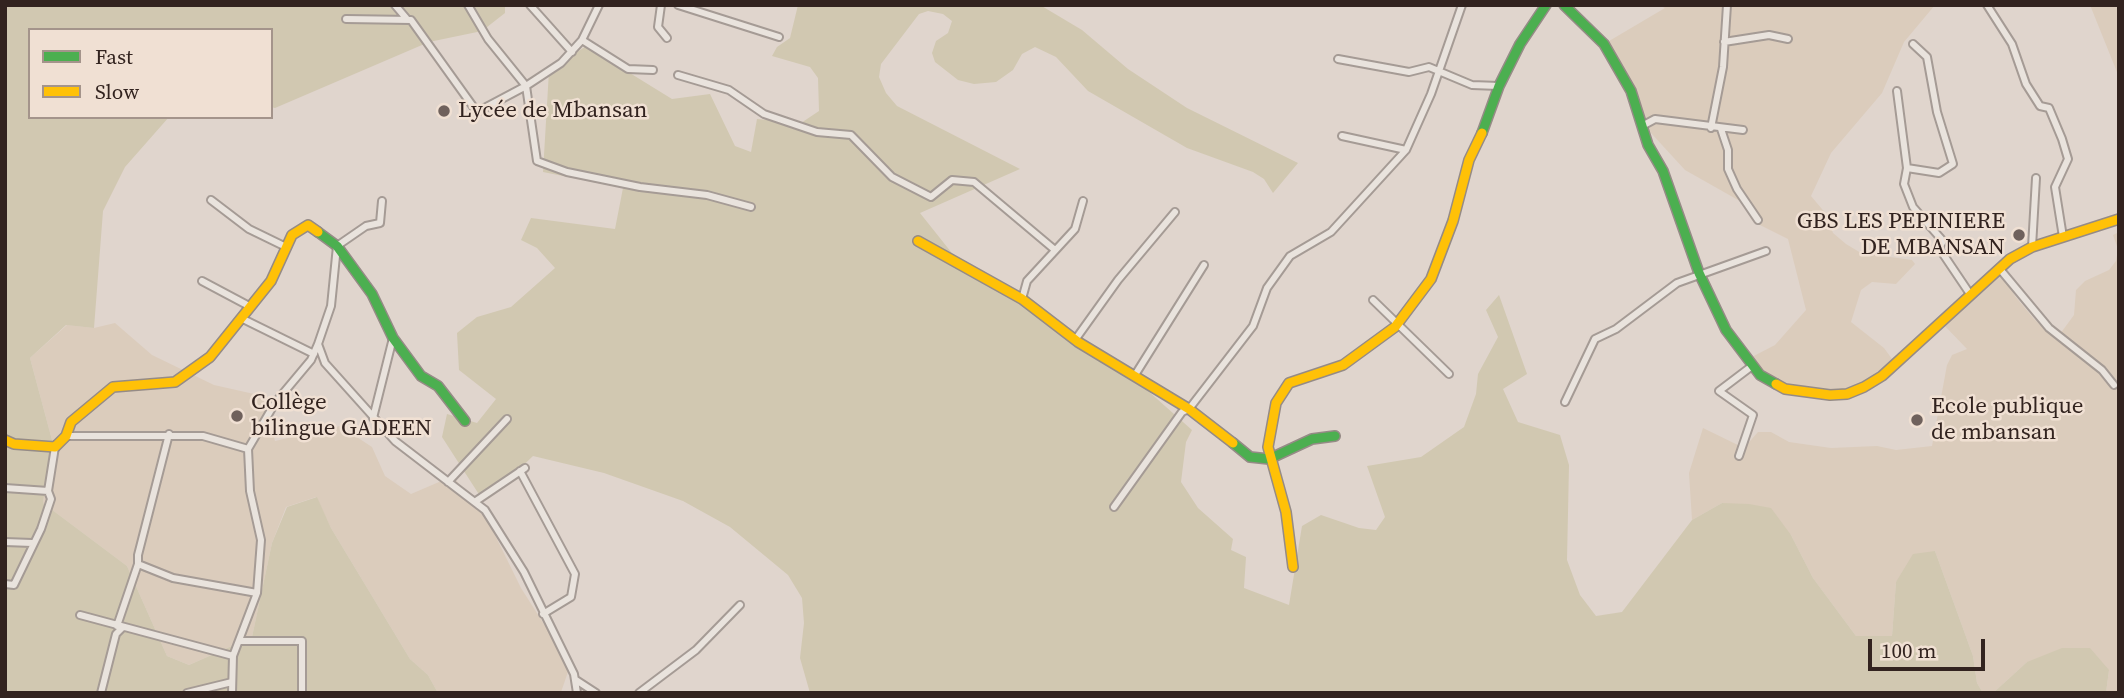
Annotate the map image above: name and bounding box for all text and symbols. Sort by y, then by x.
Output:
legend [28,28,273,119]
text: Fast [95,42,133,71]
text: Slow [95,77,139,106]
place label: Lycée de Mbansan [458,97,648,125]
marker: Lycée de Mbansan [436,103,452,119]
place label: GBS LES PEPINIERE DE MBANSAN [1797,208,2005,262]
marker: GBS LES PEPINIERE DE MBANSAN [2011,227,2027,243]
place label: Collège bilingue GADEEN [251,389,432,443]
place label: Ecole publique de mbansan [1931,393,2083,447]
marker: Collège bilingue GADEEN [229,408,245,424]
marker: Ecole publique de mbansan [1909,412,1925,428]
scale bar [1872,624,1989,668]
text: 100 m [1881,636,1936,665]

